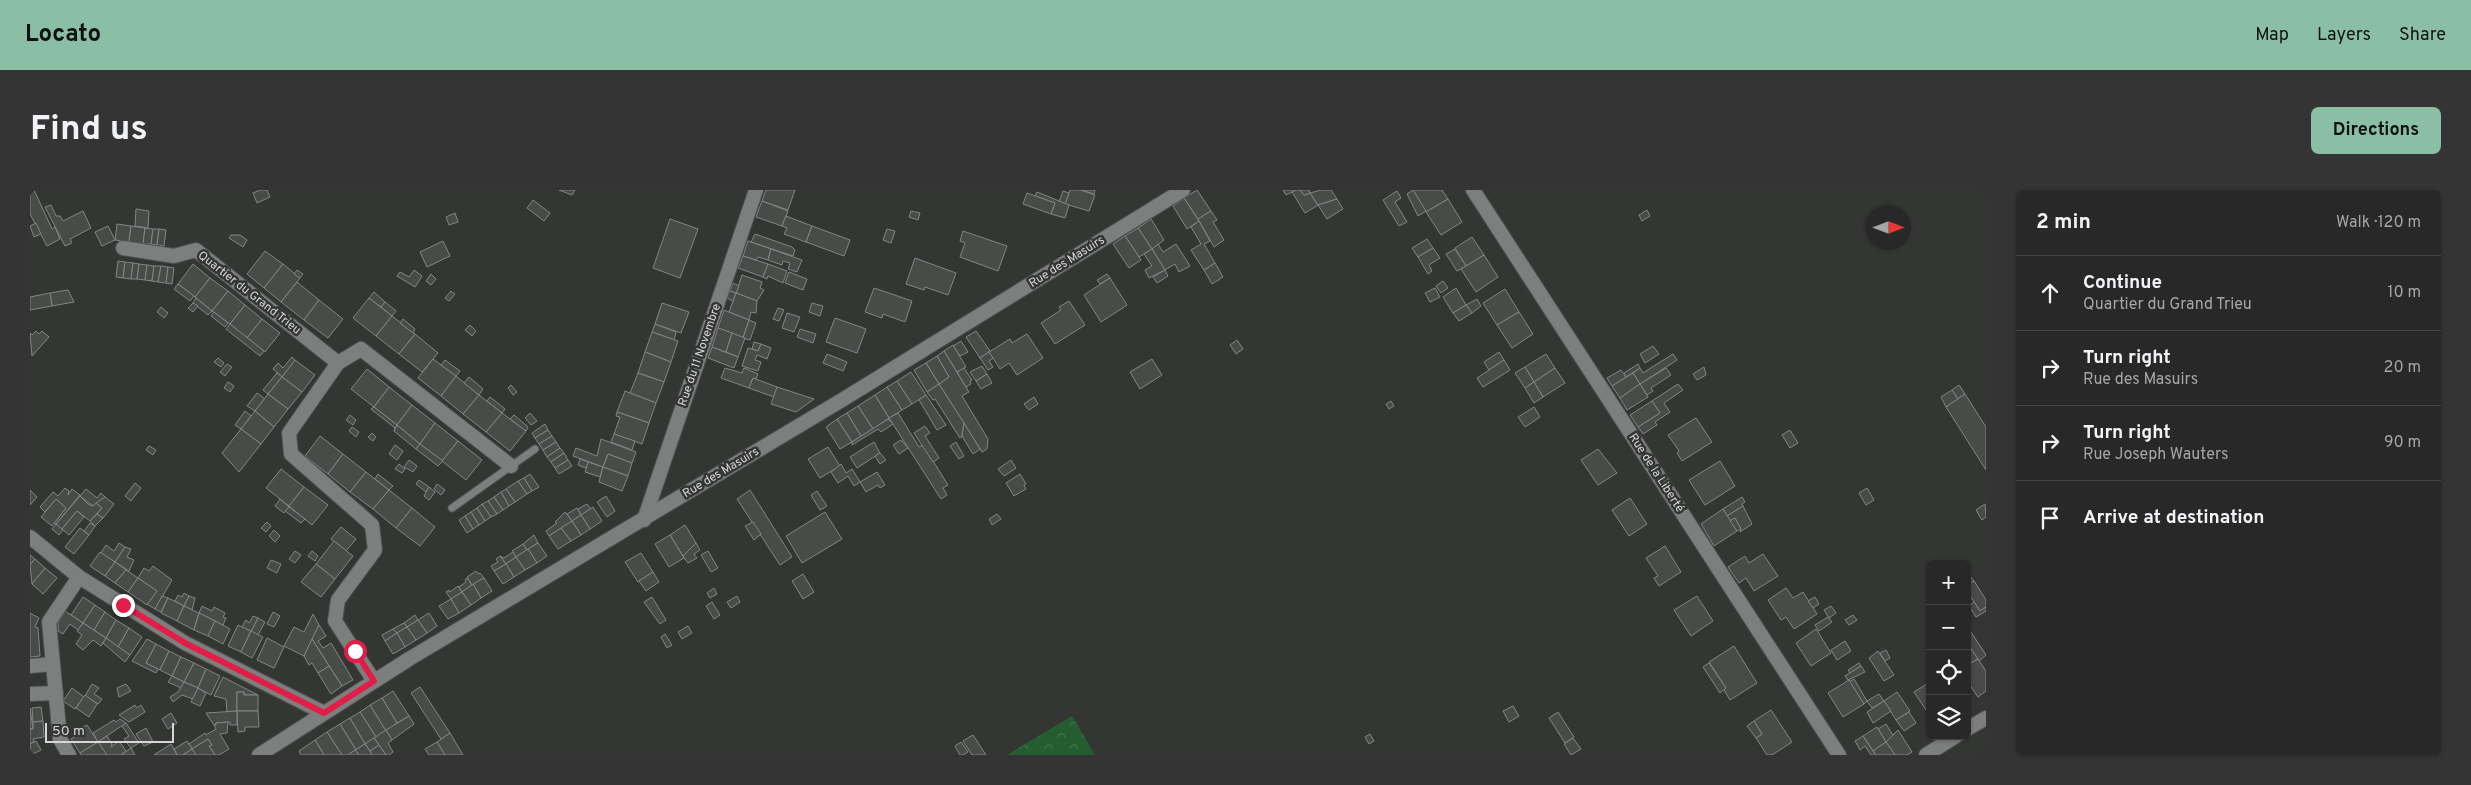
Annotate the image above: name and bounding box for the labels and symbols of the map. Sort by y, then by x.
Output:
north arrow [1866,205,1911,250]
street label: Rue des Masuirs [1026,232,1108,292]
street label: Quartier du Grand Trieu [194,248,304,338]
street label: Rue du 11 Novembre [675,302,725,408]
street label: Rue de la Liberté [1624,430,1688,516]
street label: Rue des Masuirs [680,444,762,502]
route end [112,594,135,617]
route start [344,640,367,663]
scale bar [45,720,174,743]

